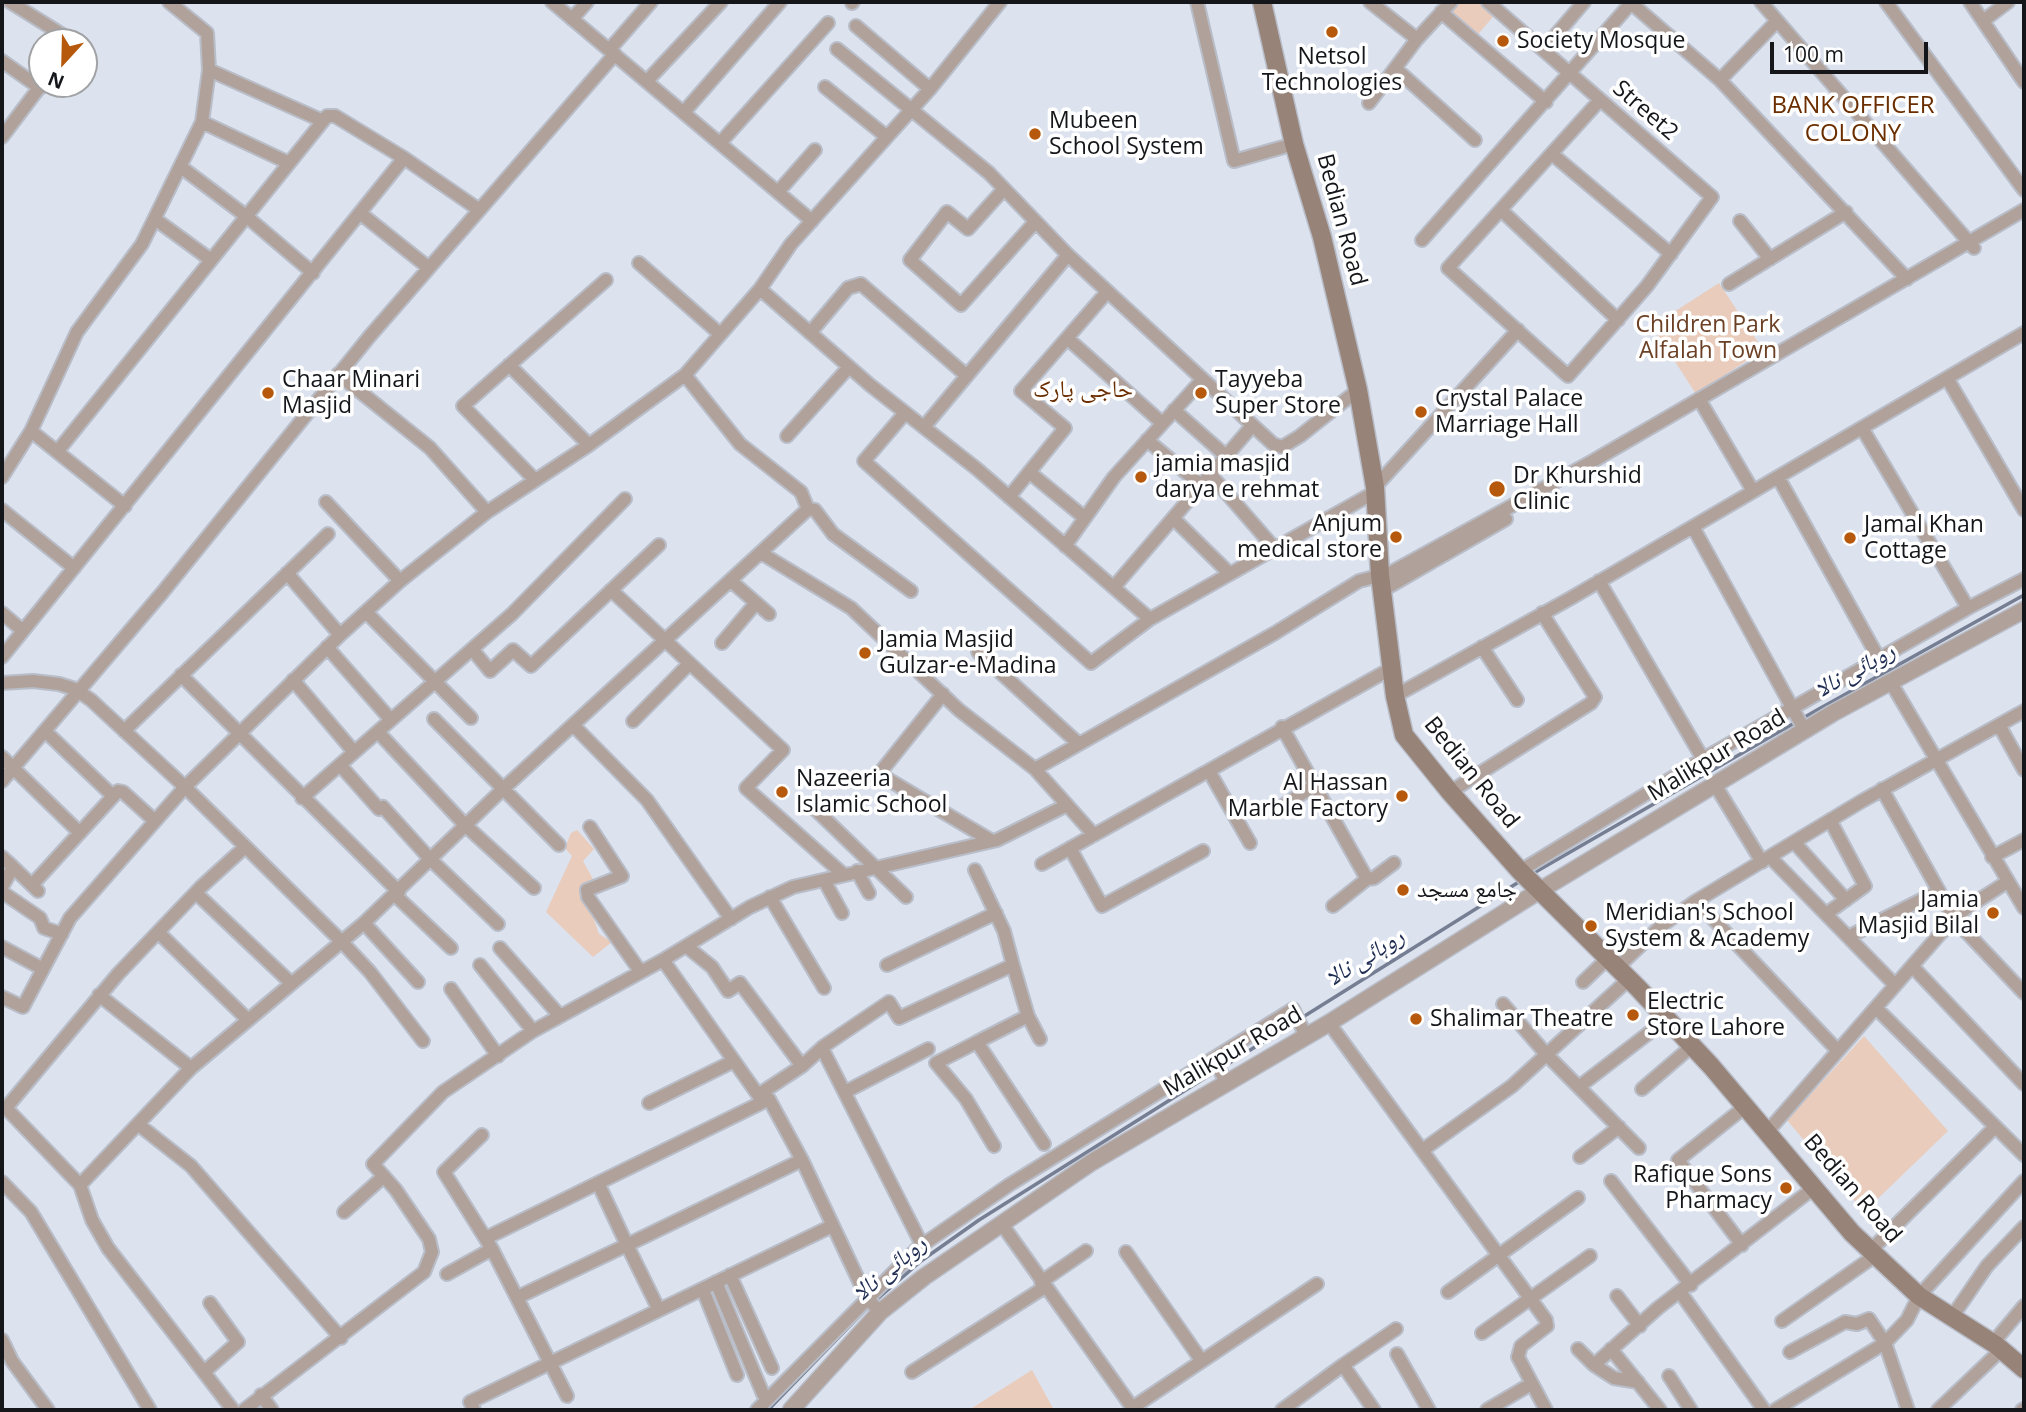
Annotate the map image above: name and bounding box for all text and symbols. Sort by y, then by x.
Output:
marker: Netsol Technologies [1324,24,1340,40]
place label: Society Mosque [1517,27,1685,55]
north arrow [28,28,98,98]
scale bar [1774,28,1932,72]
marker: Society Mosque [1495,33,1511,49]
text: 100 m [1783,40,1844,68]
place label: Netsol Technologies [1262,43,1402,97]
text: N [44,66,68,96]
street label: Street2 [1607,75,1683,147]
district label: BANK OFFICER COLONY [1761,92,1945,148]
place label: Mubeen School System [1049,107,1204,161]
marker: Mubeen School System [1027,126,1043,142]
street label: Bedian Road [1310,151,1372,289]
park label: Children Park Alfalah Town [1636,311,1780,365]
place label: Chaar Minari Masjid [282,366,420,420]
place label: Tayyeba Super Store [1215,366,1341,420]
district label: حاجی پارک [1033,376,1133,404]
marker: Chaar Minari Masjid [260,385,276,401]
marker: Tayyeba Super Store [1193,385,1209,401]
place label: Crystal Palace Marriage Hall [1435,385,1583,439]
marker: Crystal Palace Marriage Hall [1413,404,1429,420]
place label: jamia masjid darya e rehmat [1155,450,1319,504]
place label: Dr Khurshid Clinic [1513,462,1642,516]
marker: jamia masjid darya e rehmat [1133,469,1149,485]
marker: Dr Khurshid Clinic [1487,479,1507,499]
place label: Anjum medical store [1237,510,1382,564]
place label: Jamal Khan Cottage [1864,511,1984,565]
marker: Anjum medical store [1388,529,1404,545]
marker: Jamal Khan Cottage [1842,530,1858,546]
place label: Jamia Masjid Gulzar-e-Madina [879,626,1057,680]
water label: روہائی نالا [1810,637,1900,705]
marker: Jamia Masjid Gulzar-e-Madina [857,645,873,661]
street label: Malikpur Road [1643,704,1791,808]
street label: Bedian Road [1418,712,1524,834]
place label: Nazeeria Islamic School [796,765,947,819]
place label: Al Hassan Marble Factory [1228,769,1388,823]
marker: Nazeeria Islamic School [774,784,790,800]
marker: Al Hassan Marble Factory [1394,788,1410,804]
place label: جامع مسجد [1417,876,1517,904]
marker: جامع مسجد [1395,882,1411,898]
place label: Jamia Masjid Bilal [1858,886,1979,940]
place label: Meridian's School System & Academy [1605,899,1809,953]
marker: Jamia Masjid Bilal [1985,905,2001,921]
marker: Meridian's School System & Academy [1583,918,1599,934]
water label: روہائی نالا [1320,923,1410,993]
place label: Electric Store Lahore [1647,988,1785,1042]
street label: Malikpur Road [1159,1001,1307,1103]
place label: Shalimar Theatre [1430,1005,1614,1033]
marker: Electric Store Lahore [1625,1007,1641,1023]
marker: Shalimar Theatre [1408,1011,1424,1027]
street label: Bedian Road [1797,1129,1907,1249]
place label: Rafique Sons Pharmacy [1633,1161,1772,1215]
marker: Rafique Sons Pharmacy [1778,1180,1794,1196]
water label: روہائی نالا [847,1230,933,1308]

